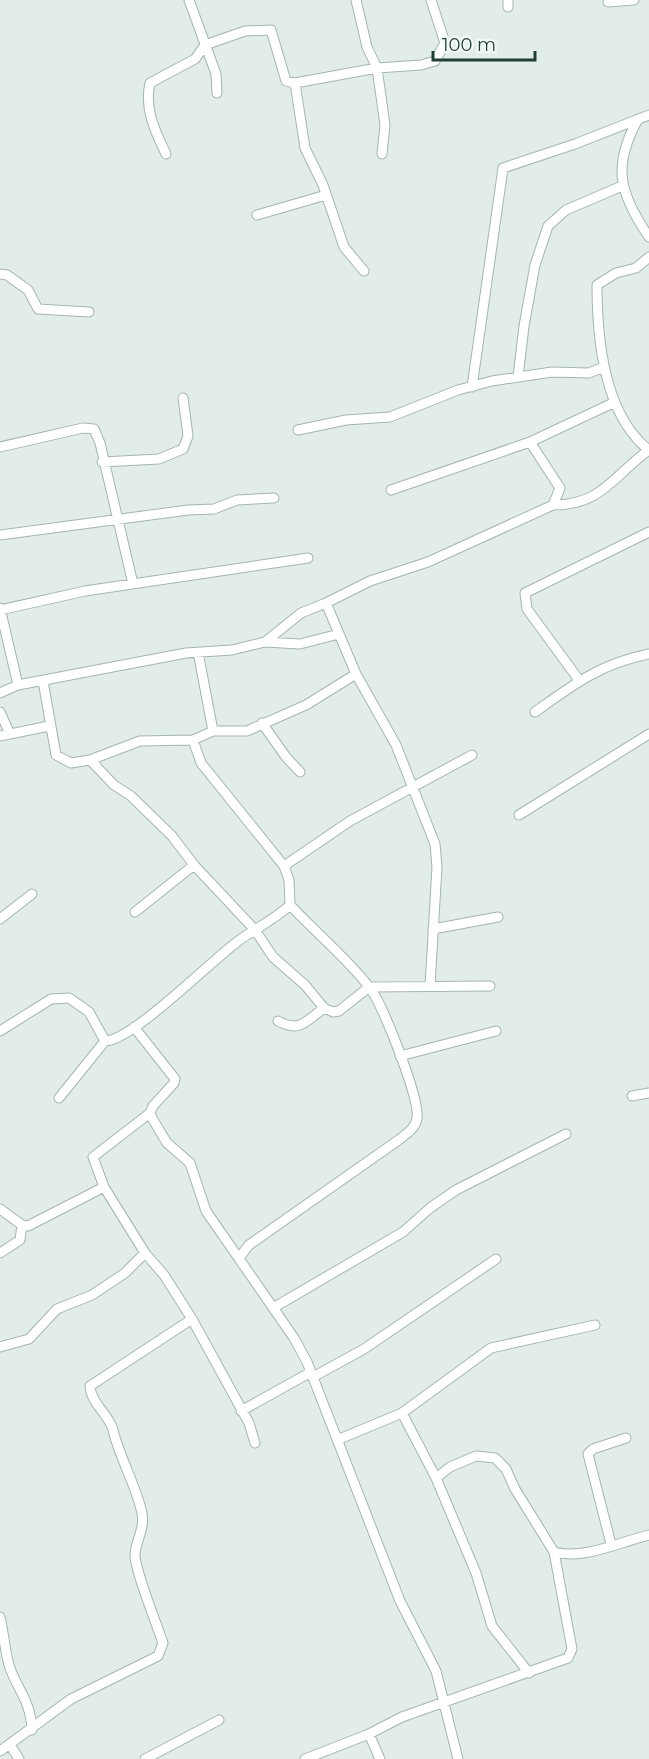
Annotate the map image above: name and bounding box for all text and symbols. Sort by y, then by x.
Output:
scale bar [433,24,535,62]
text: 100 m [442,34,496,56]

